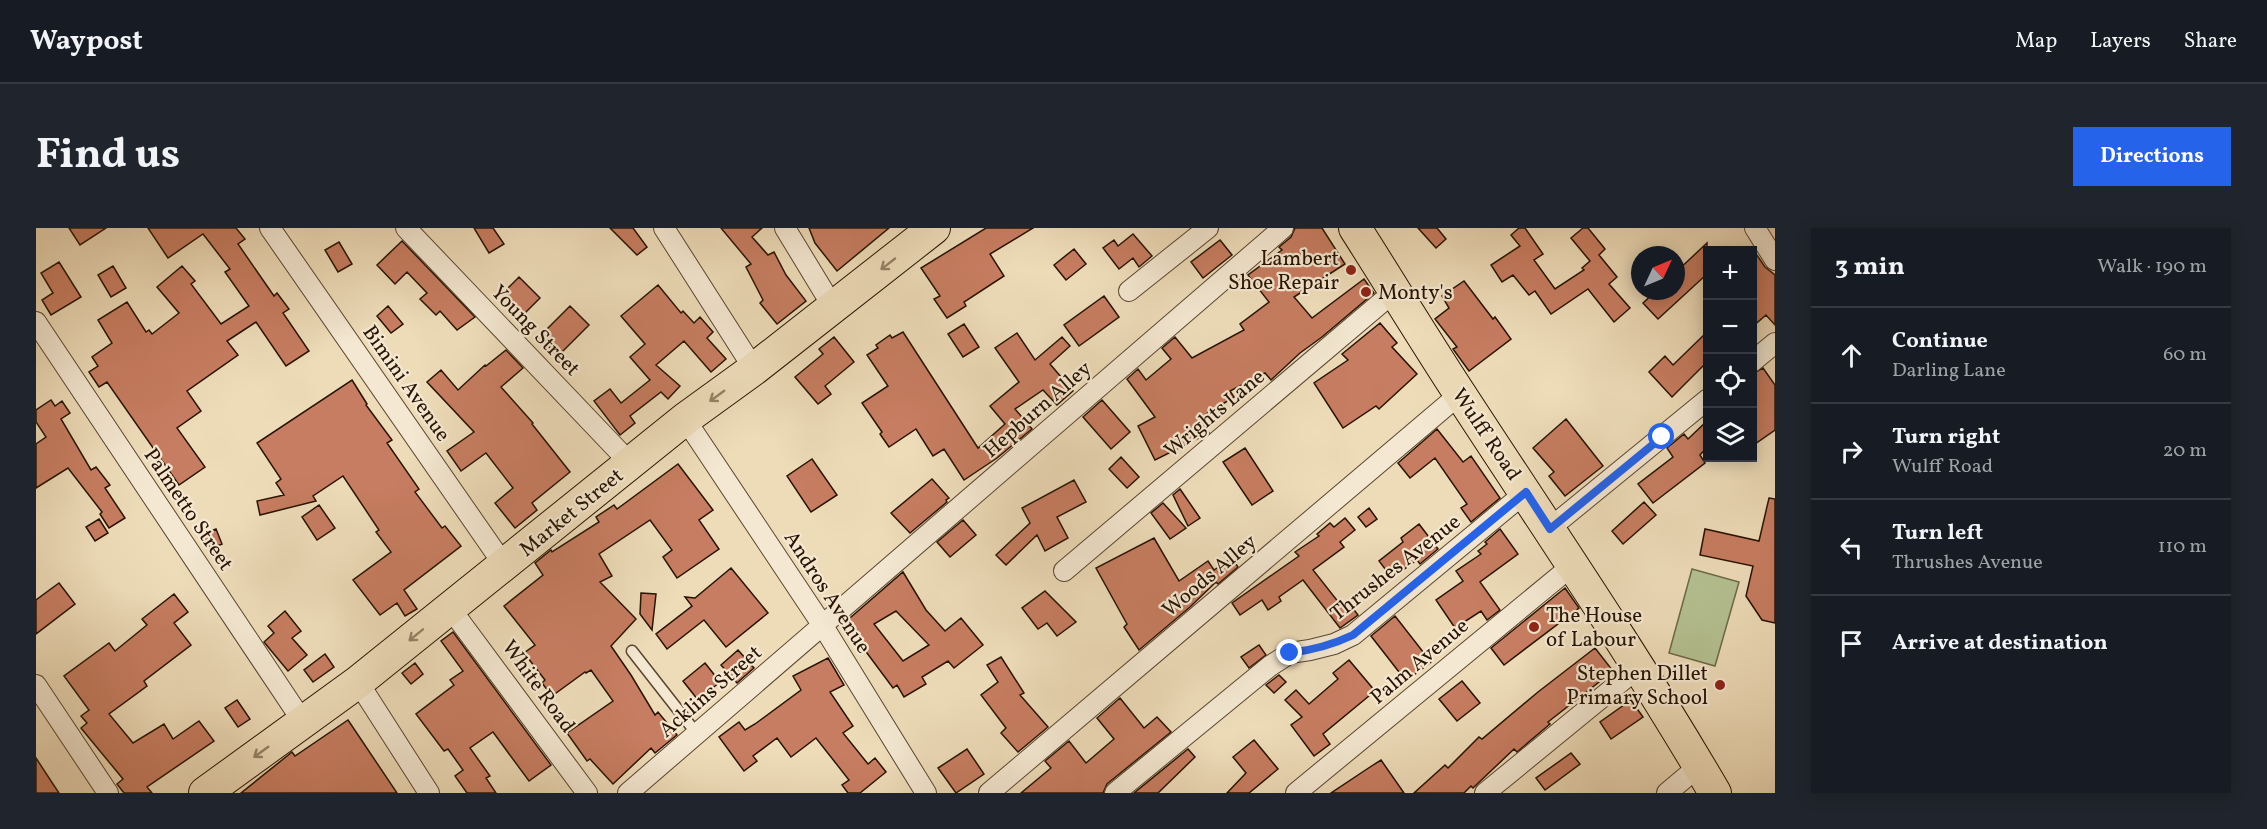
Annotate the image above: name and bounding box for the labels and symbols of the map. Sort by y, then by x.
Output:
place label: Lambert Shoe Repair [1228,245,1339,298]
north arrow [1631,246,1685,300]
one-way arrow [880,257,896,270]
marker: Lambert Shoe Repair [1344,263,1358,277]
street label: Young Street [484,279,586,383]
place label: Monty's [1378,279,1453,308]
marker: Monty's [1359,285,1373,299]
street label: Bimini Avenue [355,320,457,448]
street label: Hepburn Alley [978,355,1099,465]
street label: Wrights Lane [1158,363,1272,465]
street label: Wulff Road [1444,383,1527,487]
one-way arrow [709,390,725,402]
route start [1648,423,1674,449]
street label: Palmetto Street [136,443,240,577]
street label: Market Street [514,462,630,564]
street label: Thrushes Avenue [1325,508,1467,628]
street label: Andros Avenue [776,526,877,660]
street label: Woods Alley [1157,528,1264,624]
place label: The House of Labour [1546,602,1642,655]
street label: Palm Avenue [1365,612,1475,712]
marker: The House of Labour [1527,620,1541,634]
one-way arrow [409,629,425,642]
street label: White Road [494,634,581,739]
street label: Acklins Street [653,639,769,745]
route end [1276,639,1302,665]
place label: Stephen Dillet Primary School [1567,660,1708,713]
marker: Stephen Dillet Primary School [1713,678,1727,692]
one-way arrow [253,746,269,759]

